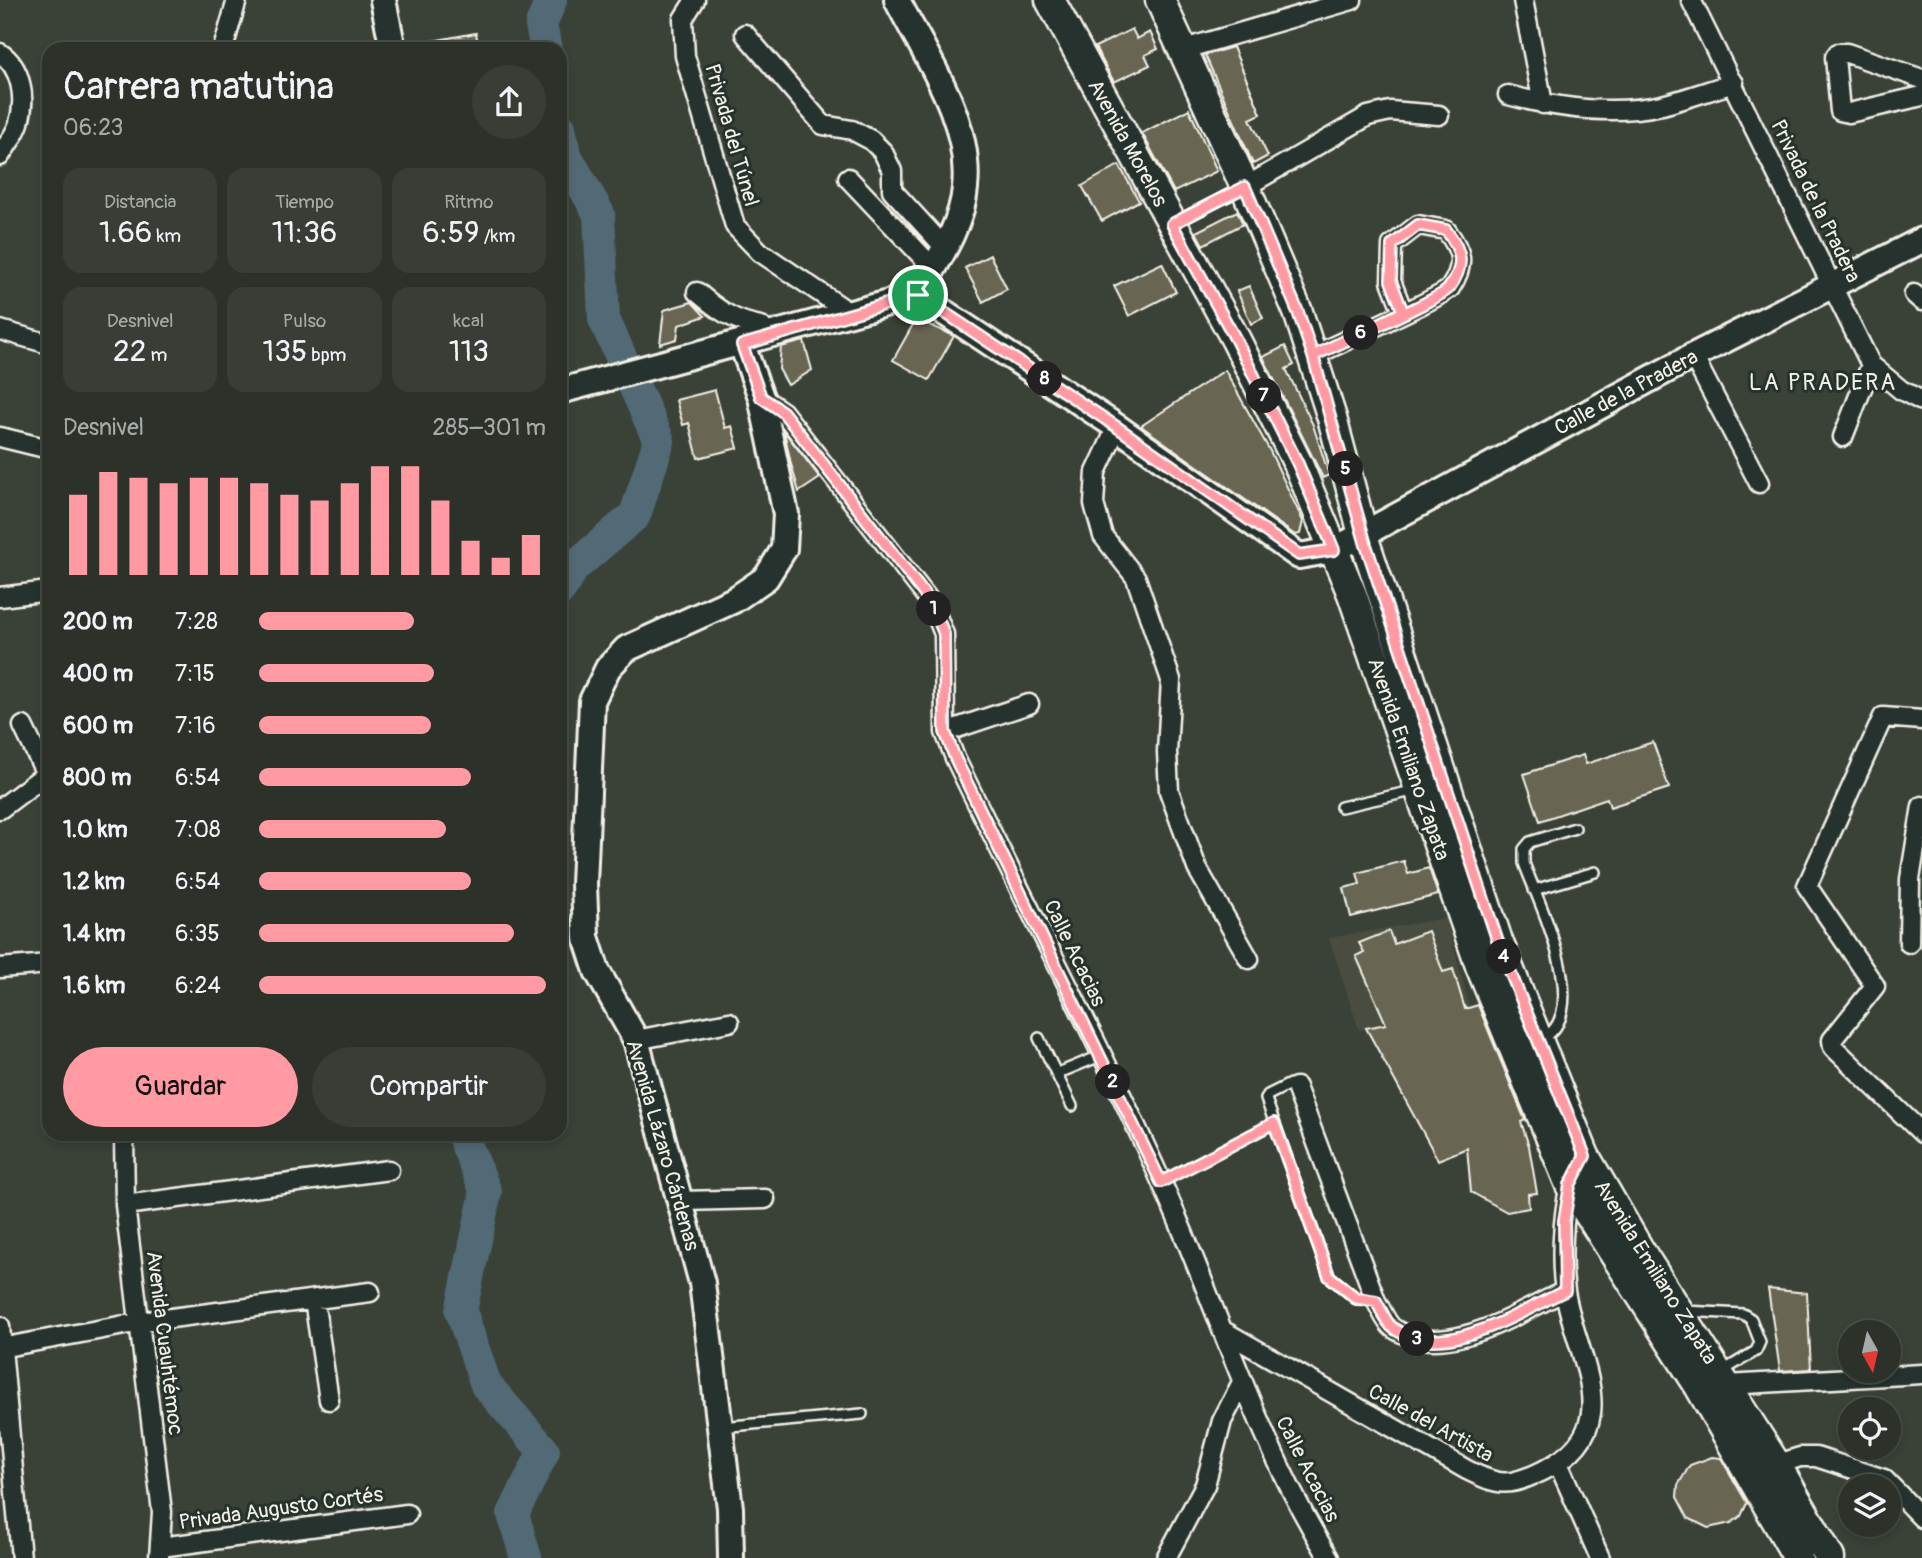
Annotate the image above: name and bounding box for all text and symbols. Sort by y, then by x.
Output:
street label: Privada del Túnel [698,61,765,210]
text: Carrera matutina [63,63,334,111]
button: share [472,65,546,139]
street label: Avenida Morelos [1081,75,1174,212]
text: 06:23 [63,113,123,142]
street label: Privada de la Pradera [1764,115,1867,287]
text: Distancia [104,190,176,214]
text: Tiempo [275,190,334,214]
text: Ritmo [444,190,493,214]
text: 1.66 [99,214,152,251]
text: 11:36 [272,214,337,251]
text: 6:59 [422,214,480,251]
text: km [152,224,181,248]
text: /km [480,224,515,248]
pin [888,265,948,325]
icon: arrive [899,276,937,314]
text: Desnivel [107,309,174,333]
text: Pulso [283,309,326,333]
text: kcal [453,309,484,333]
pin: 6 [1344,316,1378,350]
text: 6 [1355,320,1366,344]
text: 22 [113,333,146,370]
text: 135 [262,333,307,370]
text: 113 [449,333,489,370]
text: m [146,343,167,367]
text: bpm [307,343,347,367]
street label: Calle de la Pradera [1550,343,1703,442]
pin: 8 [1028,362,1062,396]
text: 8 [1040,366,1049,390]
district label: LA PRADERA [1749,368,1897,397]
pin: 7 [1246,378,1282,414]
text: 7 [1258,383,1269,407]
text: Desnivel [63,413,144,442]
text: 285–301 m [433,413,546,442]
pin: 5 [1328,452,1364,486]
text: 5 [1340,456,1351,480]
pin: 1 [916,592,951,626]
text: 1 [930,596,937,620]
text: 200 m [63,607,133,636]
text: 7:28 [175,607,218,636]
street label: Avenida Emiliano Zapata [1361,654,1456,864]
text: 400 m [63,659,133,688]
text: 7:15 [175,659,215,688]
text: 600 m [63,711,133,740]
text: 7:16 [175,711,216,740]
text: 800 m [63,763,131,792]
text: 6:54 [175,763,220,792]
text: 1.0 km [63,815,128,844]
text: 7:08 [175,815,221,844]
text: 1.2 km [63,867,125,896]
text: 6:54 [175,867,220,896]
street label: Calle Acacias [1037,896,1112,1011]
text: 1.4 km [63,919,125,948]
text: 6:35 [175,919,220,948]
pin: 4 [1486,940,1522,974]
text: 4 [1498,944,1509,968]
text: 1.6 km [63,971,125,1000]
text: 6:24 [175,971,221,1000]
street label: Avenida Lázaro Cárdenas [619,1036,706,1254]
button: Guardar [63,1047,298,1127]
button: Compartir [312,1047,546,1127]
pin: 2 [1096,1064,1130,1100]
text: 2 [1107,1069,1118,1093]
street label: Avenida Emiliano Zapata [1588,1175,1723,1370]
street label: Avenida Cuauhtémoc [140,1249,189,1437]
north arrow [1838,1320,1900,1382]
map controls [1838,1320,1901,1537]
pin: 3 [1400,1322,1434,1356]
text: 3 [1411,1326,1422,1350]
street label: Calle del Artista [1363,1378,1498,1469]
button: locate [1838,1397,1901,1460]
street label: Calle Acacias [1269,1412,1346,1527]
button: layers [1838,1474,1901,1537]
street label: Privada Augusto Cortés [177,1481,385,1536]

